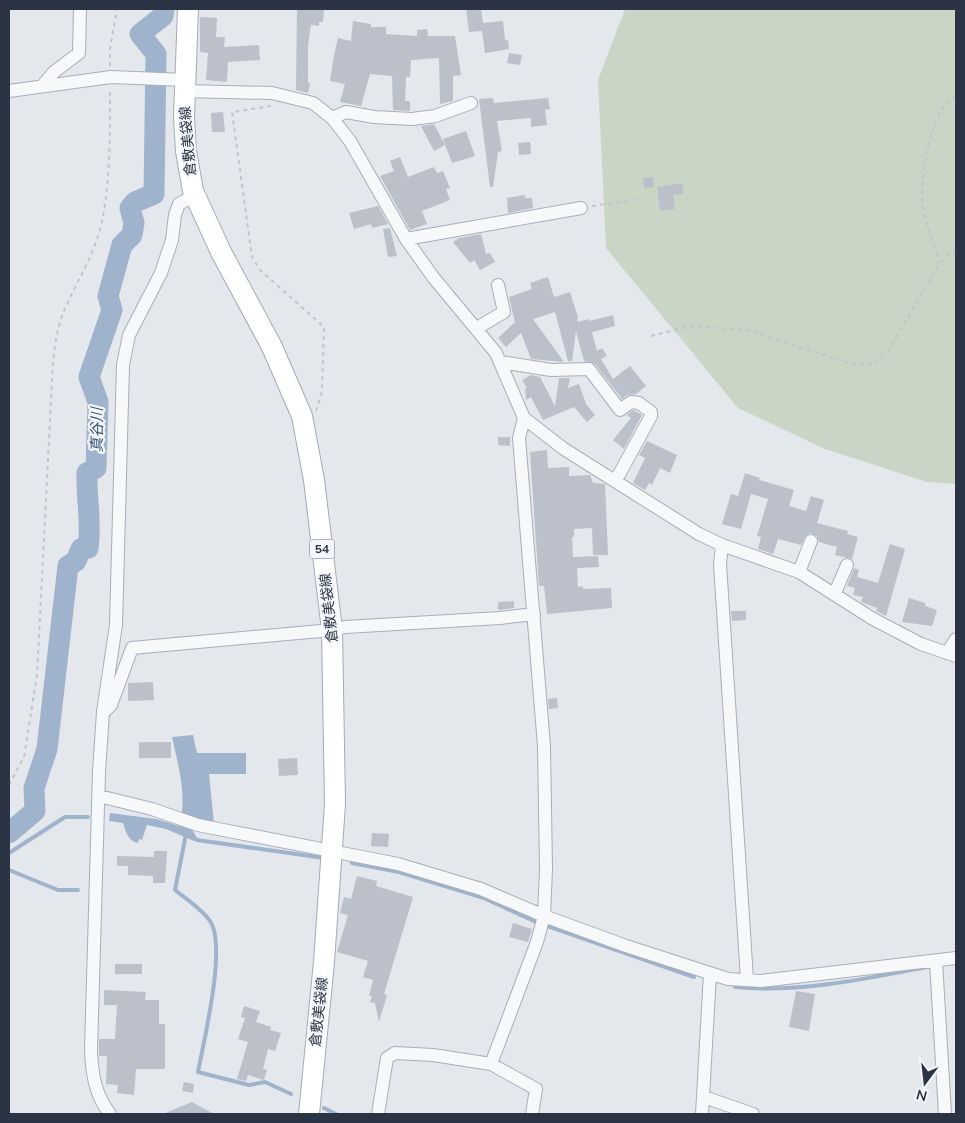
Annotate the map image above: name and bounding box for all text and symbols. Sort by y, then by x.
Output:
street label: 倉敷美袋線 [175,105,201,177]
water label: 真谷川 [87,406,107,453]
road number: 54 [310,540,334,558]
street label: 倉敷美袋線 [316,572,342,644]
street label: 倉敷美袋線 [306,976,332,1048]
north arrow [900,1058,950,1108]
text: N [914,1085,929,1106]

